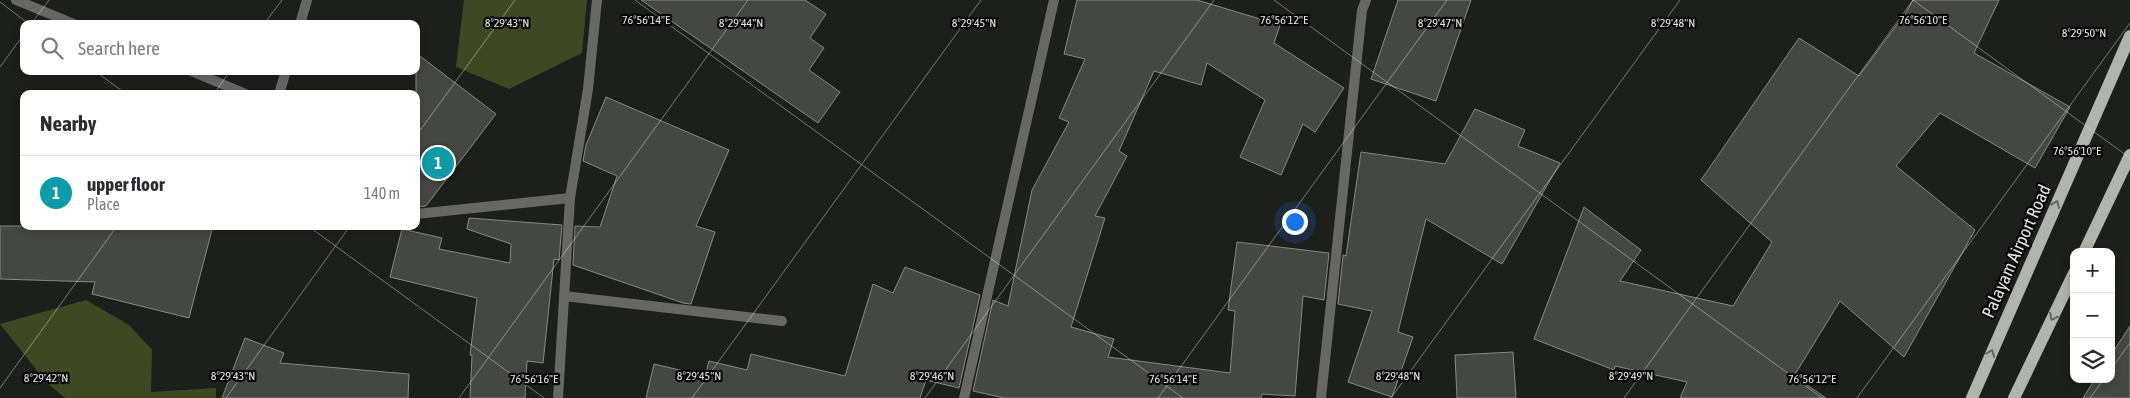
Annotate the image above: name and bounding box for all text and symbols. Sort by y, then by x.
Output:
text: 76°56'14"E [622,13,670,27]
text: 76°56'12"E [1260,13,1308,27]
text: 76°56'10"E [1899,13,1947,27]
text: 8°29'43"N [485,16,529,30]
text: 8°29'44"N [719,16,763,30]
text: 8°29'45"N [952,16,996,30]
text: 8°29'47"N [1418,16,1462,30]
text: 8°29'48"N [1651,16,1695,30]
search box [20,20,420,75]
text: 8°29'50"N [2062,26,2106,40]
icon: search [38,34,66,62]
text: Search here [78,37,160,59]
text: Nearby [40,111,96,135]
pin: 1 [422,144,454,182]
text: 76°56'10"E [2053,144,2101,158]
text: upper floor [87,173,165,195]
street label: Palayam Airport Road [1977,181,2055,321]
text: 1 [52,184,60,202]
text: 140 m [364,184,400,202]
text: Place [87,195,120,213]
one-way arrow [2049,200,2060,209]
your location [1282,209,1308,235]
map controls [2070,248,2115,383]
button: + [2070,248,2115,293]
button: − [2070,293,2115,338]
one-way arrow [2049,312,2059,321]
button: layers [2070,338,2115,383]
one-way arrow [1984,349,1995,358]
text: 8°29'43"N [211,369,255,383]
text: 8°29'45"N [677,369,721,383]
text: 8°29'46"N [910,369,954,383]
text: 8°29'48"N [1376,369,1420,383]
text: 8°29'49"N [1609,369,1653,383]
text: 8°29'42"N [24,371,68,385]
text: 76°56'16"E [510,372,558,386]
text: 76°56'14"E [1149,372,1197,386]
text: 76°56'12"E [1788,372,1836,386]

